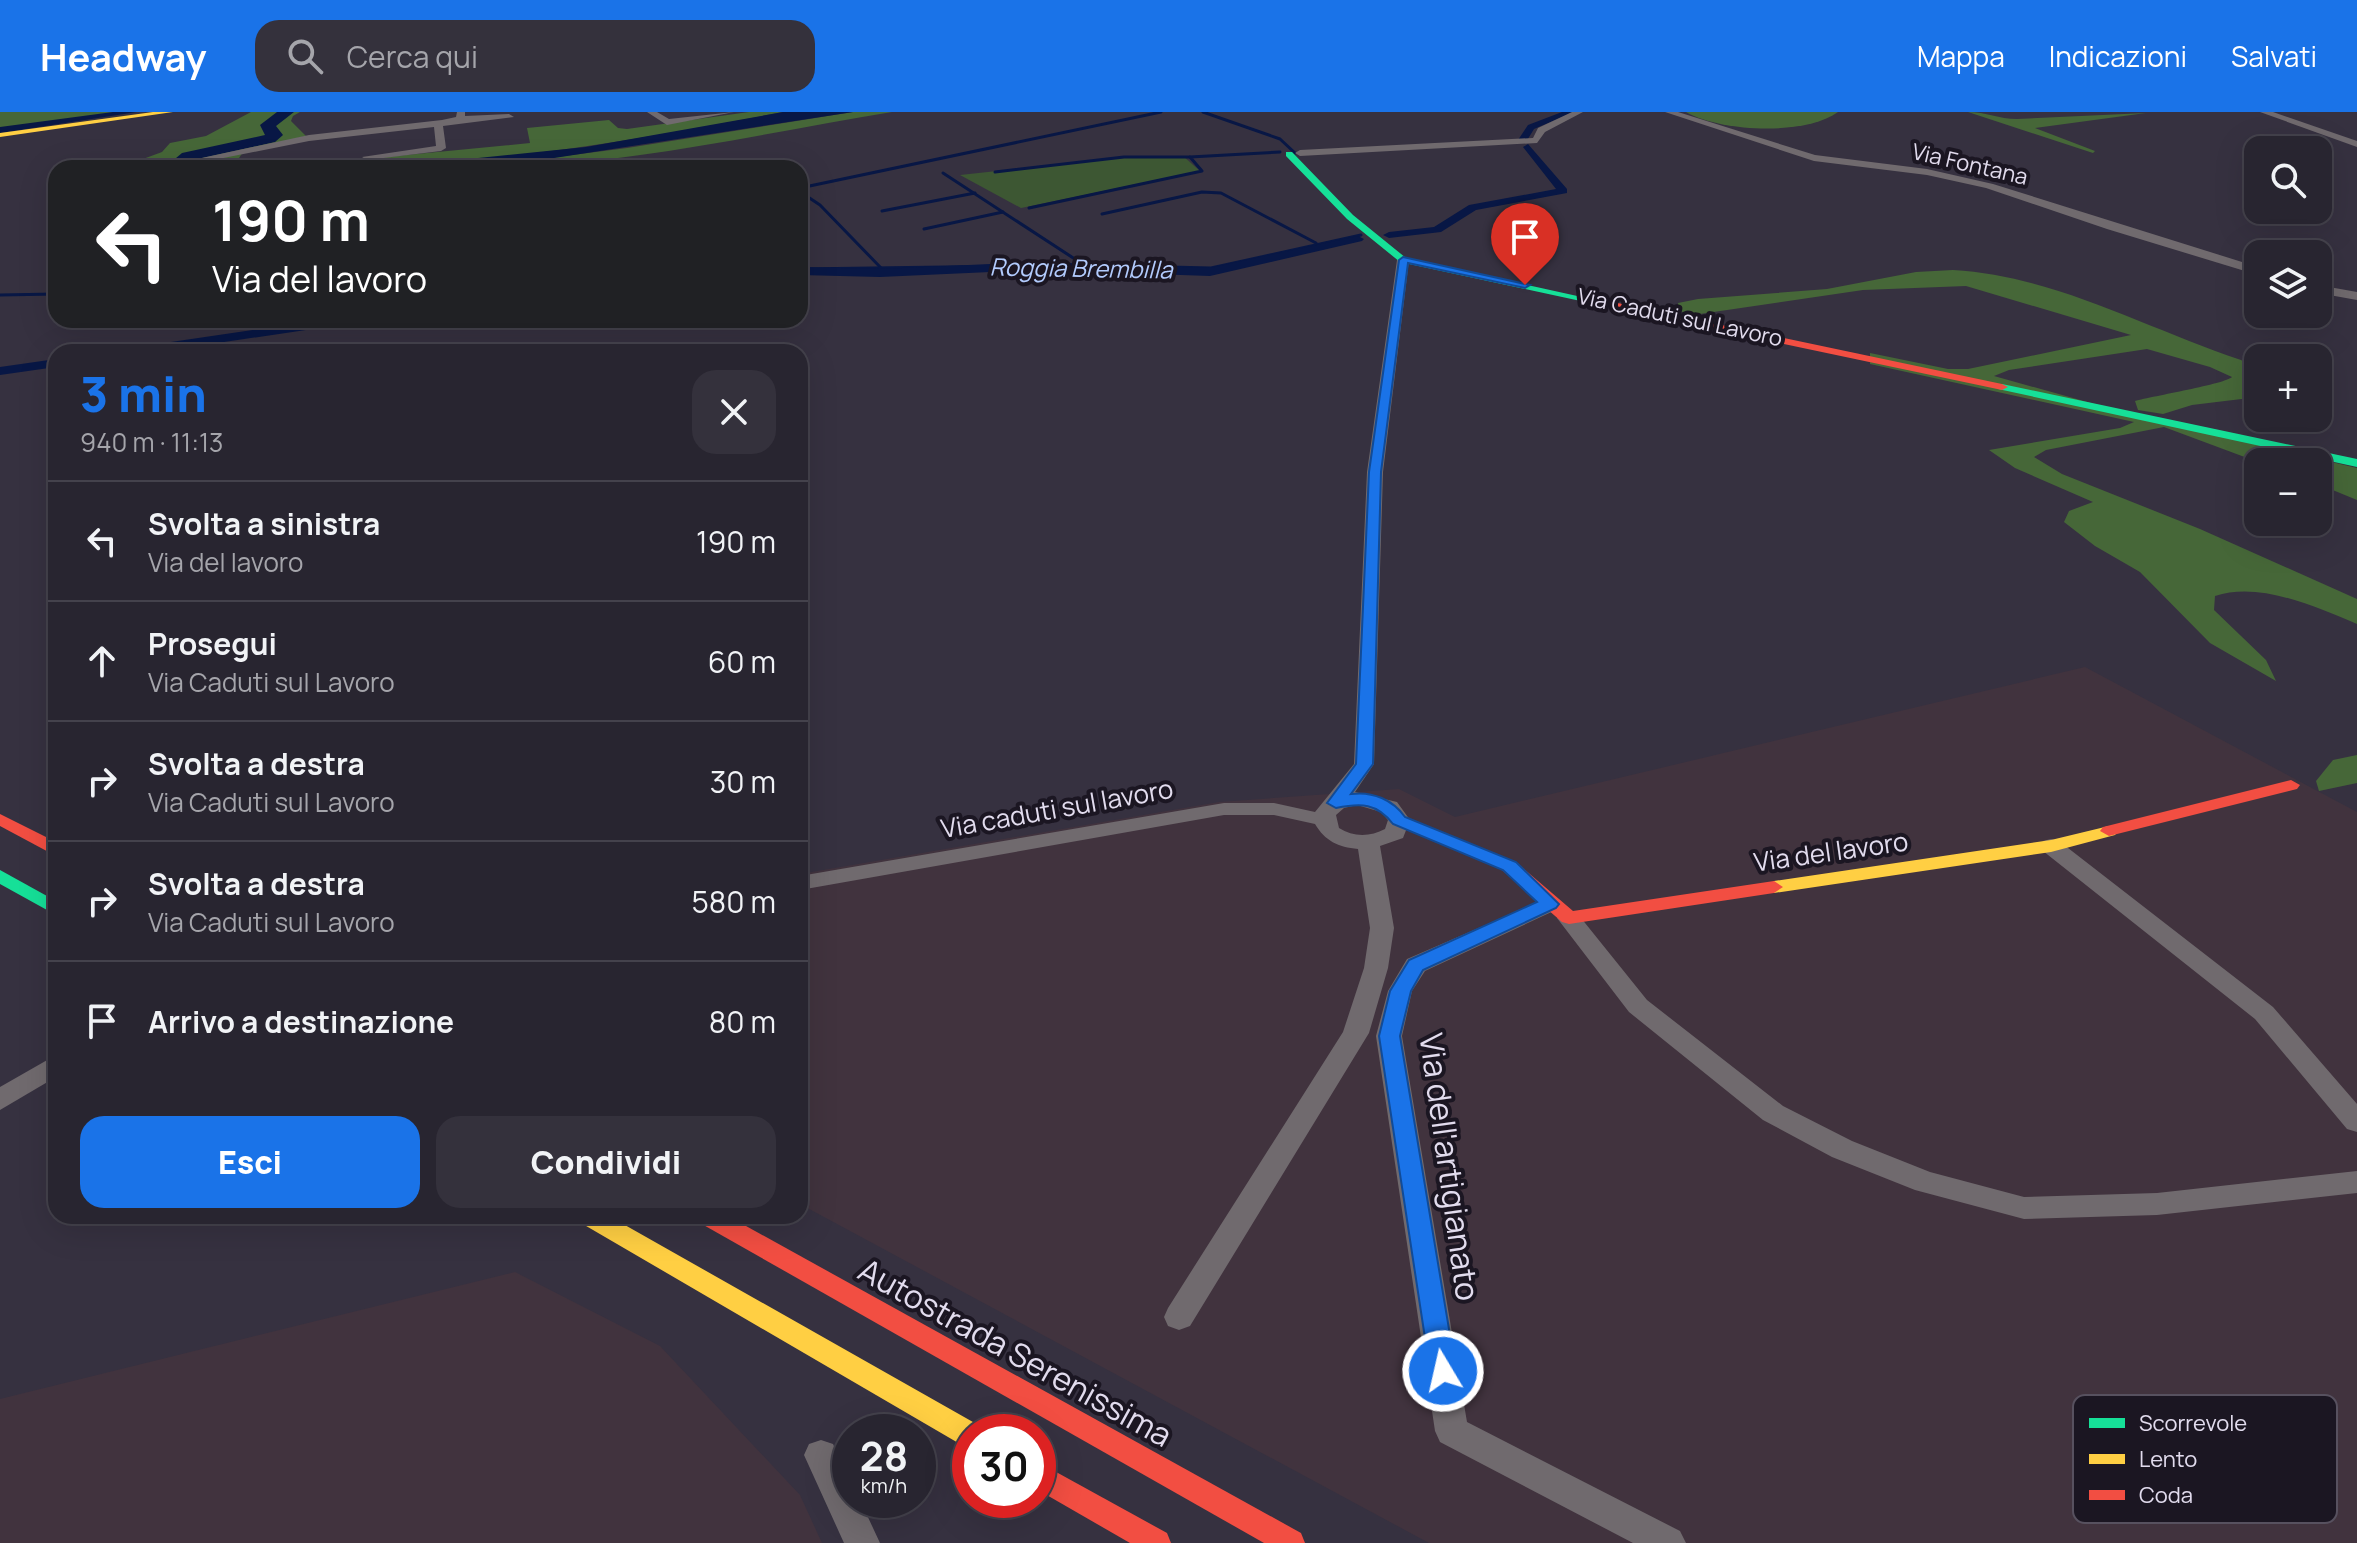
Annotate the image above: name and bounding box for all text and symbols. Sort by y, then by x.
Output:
search box [255,20,815,92]
text: Headway [40,30,207,82]
icon: search [283,34,327,78]
text: Cerca qui [347,36,478,77]
text: Mappa [1917,37,2005,75]
text: Indicazioni [2049,37,2187,75]
text: Salvati [2231,37,2317,75]
street label: Via Fontana [1909,136,2031,192]
map controls [2244,136,2332,536]
button: search [2244,136,2332,224]
text: 190 m [212,181,370,258]
icon: left [80,192,184,296]
pin [1491,203,1559,285]
icon: arrive [1503,215,1547,259]
button: layers [2244,240,2332,328]
water label: Roggia Brembilla [989,249,1174,286]
text: Via del lavoro [212,254,427,303]
street label: Via Caduti sul Lavoro [1575,281,1785,353]
button: + [2244,344,2332,432]
text: 3 min [80,361,207,426]
button: close [692,370,776,454]
text: 940 m · 11:13 [80,424,223,460]
button: − [2244,448,2332,536]
text: Svolta a sinistra [148,503,380,544]
icon: left [80,519,124,563]
text: 190 m [696,521,776,562]
text: Via del lavoro [148,544,303,580]
text: Prosegui [148,623,277,664]
icon: ahead [80,639,124,683]
text: 60 m [708,641,776,682]
text: Via Caduti sul Lavoro [148,664,395,700]
text: Svolta a destra [148,743,365,784]
icon: right [80,759,124,803]
text: 30 m [710,761,776,802]
street label: Via caduti sul lavoro [938,770,1176,846]
text: Via Caduti sul Lavoro [148,784,395,820]
street label: Via del lavoro [1751,822,1910,880]
text: Svolta a destra [148,863,365,904]
icon: right [80,879,124,923]
text: 580 m [692,881,776,922]
text: Via Caduti sul Lavoro [148,904,395,940]
icon: arrive [80,999,124,1043]
text: Arrivo a destinazione [148,1001,454,1042]
text: 80 m [709,1001,776,1042]
street label: Via dell'artigianato [1409,1030,1491,1303]
button: Esci [80,1116,420,1208]
button: Condividi [436,1116,776,1208]
street label: Autostrada Serenissima [851,1248,1180,1457]
position arrow [1401,1329,1485,1413]
legend [2073,1395,2337,1523]
text: Scorrevole [2139,1408,2247,1438]
speed limit sign: 30 [952,1414,1056,1518]
text: 28 [860,1428,908,1483]
text: Lento [2139,1444,2197,1474]
text: km/h [861,1472,907,1499]
text: Coda [2139,1480,2193,1510]

